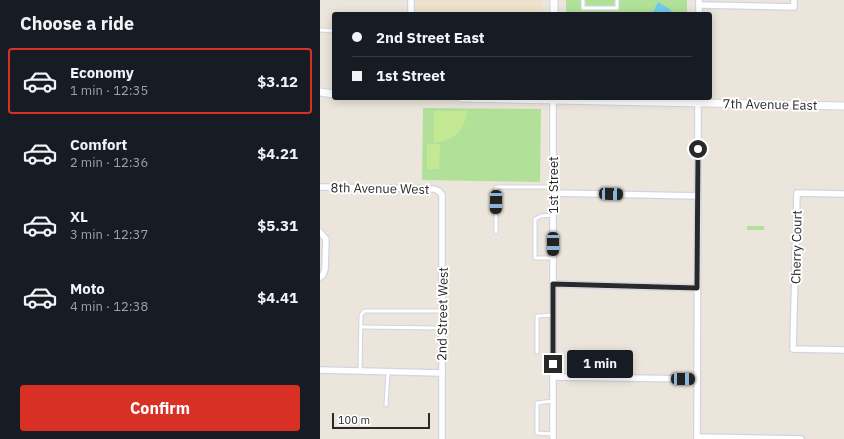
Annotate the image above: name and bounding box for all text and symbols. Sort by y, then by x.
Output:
text: Choose a ride [20,12,134,35]
text: 2nd Street East [376,28,485,47]
icon: car [22,63,58,99]
text: Economy [70,63,134,82]
text: 1st Street [376,66,445,85]
text: $3.12 [257,72,298,91]
text: 1 min · 12:35 [70,82,148,99]
street label: 7th Avenue East [723,95,817,114]
icon: car [22,135,58,171]
text: Comfort [70,135,127,154]
route start [689,140,707,158]
text: $4.21 [257,144,298,163]
text: 2 min · 12:36 [70,154,148,171]
street label: 1st Street [545,156,562,214]
street label: 8th Avenue West [331,179,429,198]
car [599,188,623,200]
car [490,190,502,214]
icon: car [22,207,58,243]
text: XL [70,207,88,226]
street label: Cherry Court [787,210,806,284]
text: $5.31 [257,216,298,235]
text: 3 min · 12:37 [70,226,148,243]
car [547,232,559,256]
street label: 2nd Street West [433,267,452,361]
icon: car [22,279,58,315]
text: Moto [70,279,105,298]
text: $4.41 [257,288,298,307]
text: 4 min · 12:38 [70,298,148,315]
callout: 1 min [567,350,633,378]
route end [544,355,562,373]
text: 1 min [583,355,617,372]
car [671,373,695,385]
button: Confirm [20,385,300,431]
scale bar [332,411,430,430]
text: 100 m [338,413,370,427]

